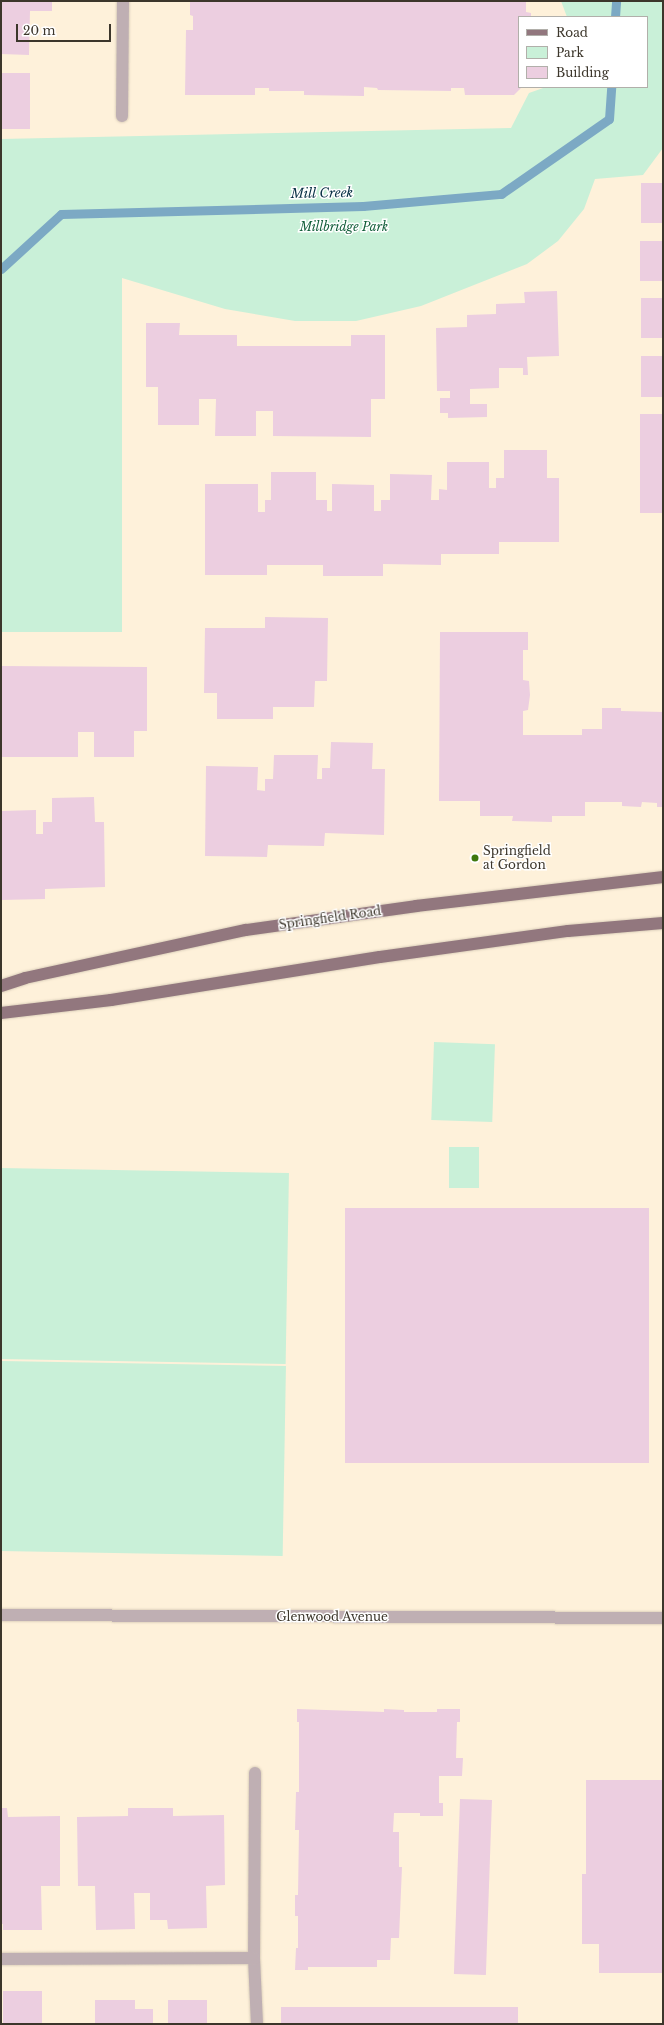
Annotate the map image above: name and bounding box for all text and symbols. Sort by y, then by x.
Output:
scale bar [18,16,113,42]
legend [518,16,648,88]
text: 20 m [23,23,55,38]
text: Road [556,25,588,40]
text: Park [556,45,584,60]
text: Building [556,65,609,80]
water label: Mill Creek [290,186,354,202]
park label: Millbridge Park [300,220,388,234]
place label: Springfield at Gordon [483,844,551,872]
marker: Springfield at Gordon [470,853,480,863]
street label: Springfield Road [278,904,382,932]
street label: Glenwood Avenue [276,1610,388,1624]

